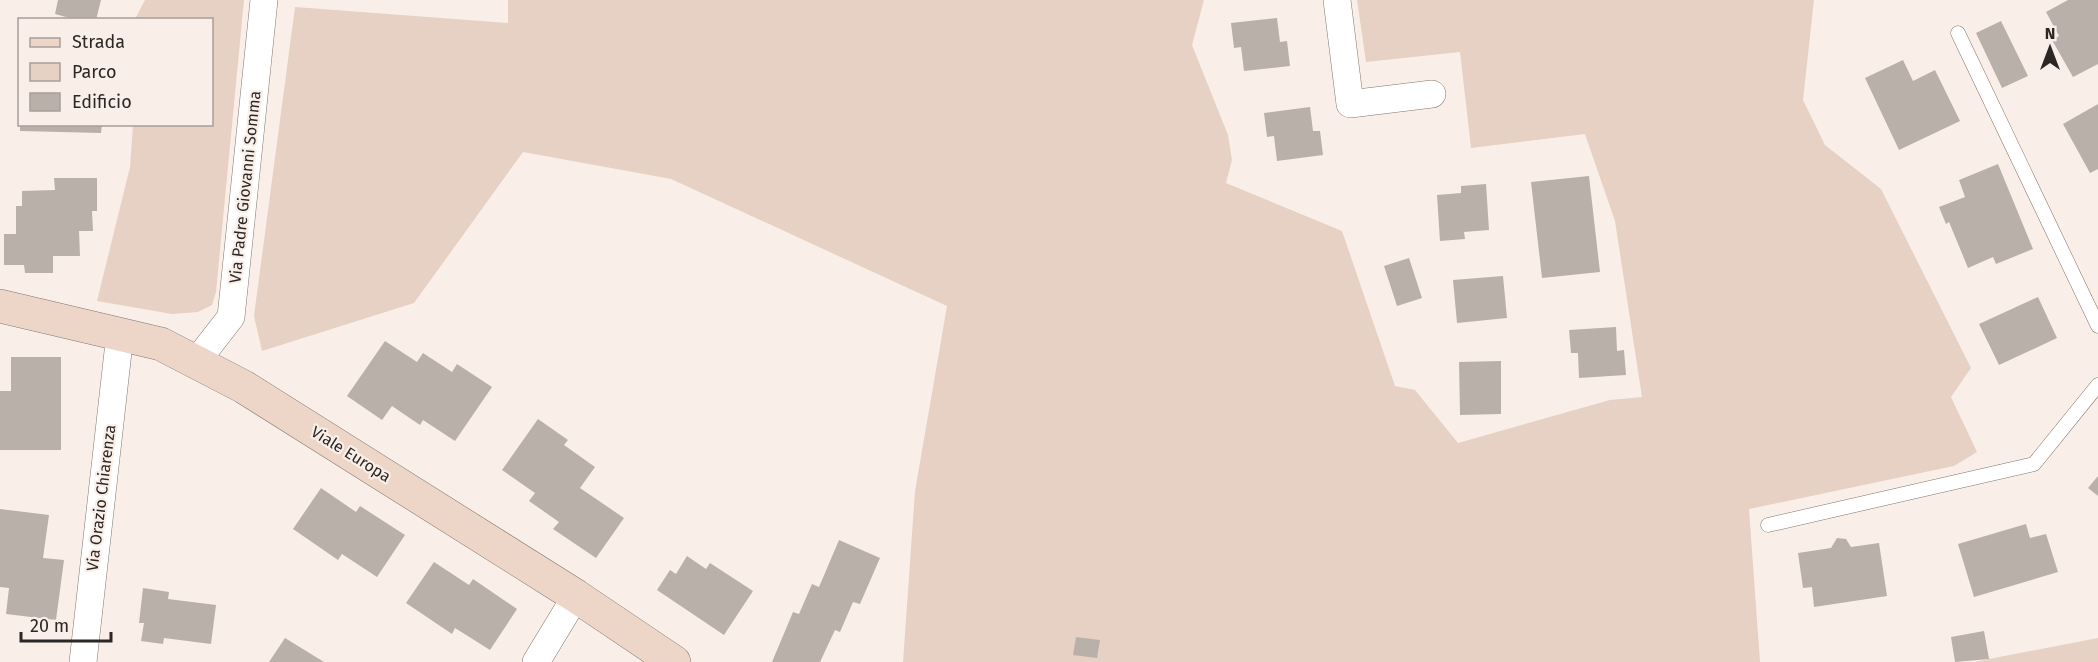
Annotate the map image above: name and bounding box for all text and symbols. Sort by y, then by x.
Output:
legend [18,18,213,126]
north arrow [2020,18,2080,78]
text: N [2045,24,2055,43]
text: Strada [72,31,125,53]
text: Parco [72,61,116,83]
street label: Via Padre Giovanni Somma [225,90,265,284]
text: Edificio [72,91,132,113]
street label: Viale Europa [308,422,394,486]
street label: Via Orazio Chiarenza [83,424,119,572]
scale bar [21,605,111,643]
text: 20 m [30,615,69,637]

